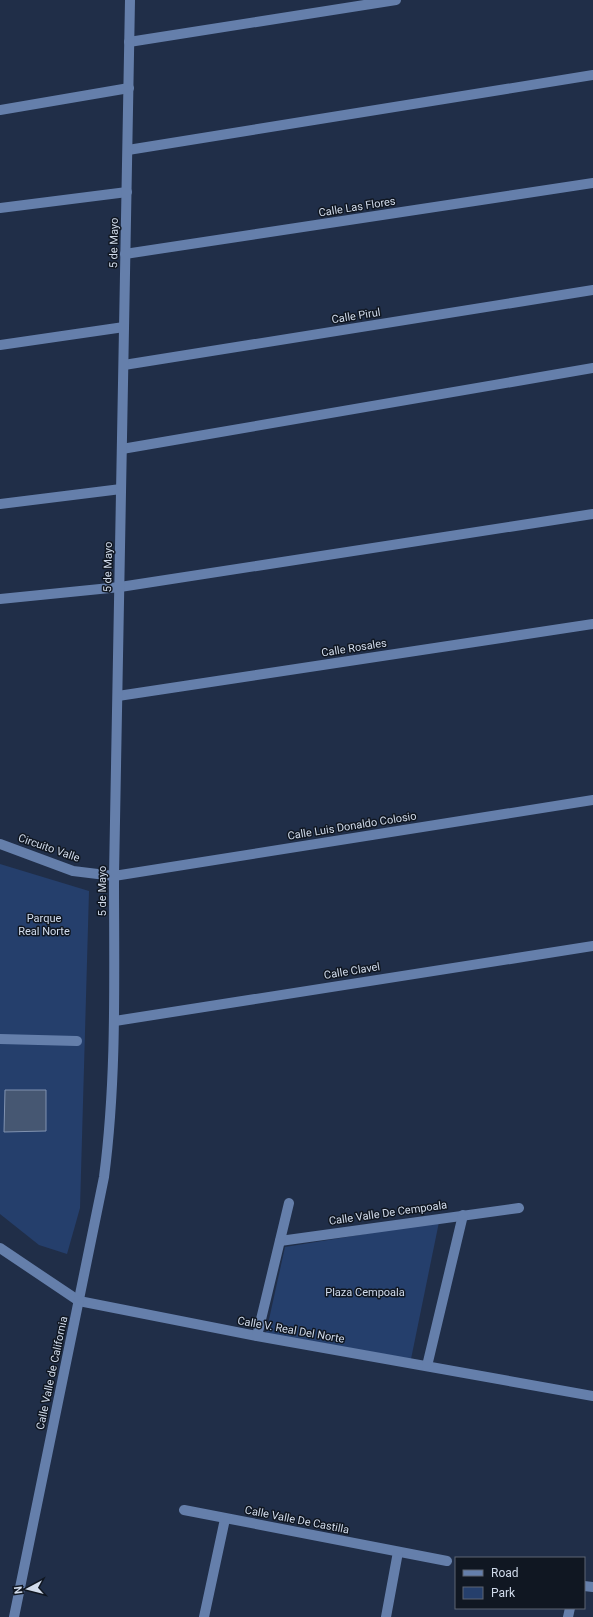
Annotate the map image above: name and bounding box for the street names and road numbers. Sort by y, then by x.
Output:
street label: Calle Las Flores [318,194,397,219]
street label: 5 de Mayo [107,218,121,268]
street label: Calle Pirul [331,306,381,326]
street label: 5 de Mayo [101,542,115,592]
street label: Calle Rosales [320,636,388,660]
street label: Calle Luis Donaldo Colosio [287,809,417,843]
street label: Circuito Valle [16,831,82,865]
street label: 5 de Mayo [96,866,109,916]
street label: Calle Clavel [323,960,381,982]
street label: Calle Valle De Cempoala [328,1198,448,1228]
street label: Calle V. Real Del Norte [236,1314,346,1346]
street label: Calle Valle de California [34,1315,70,1431]
street label: Calle Valle De Castilla [244,1504,350,1536]

